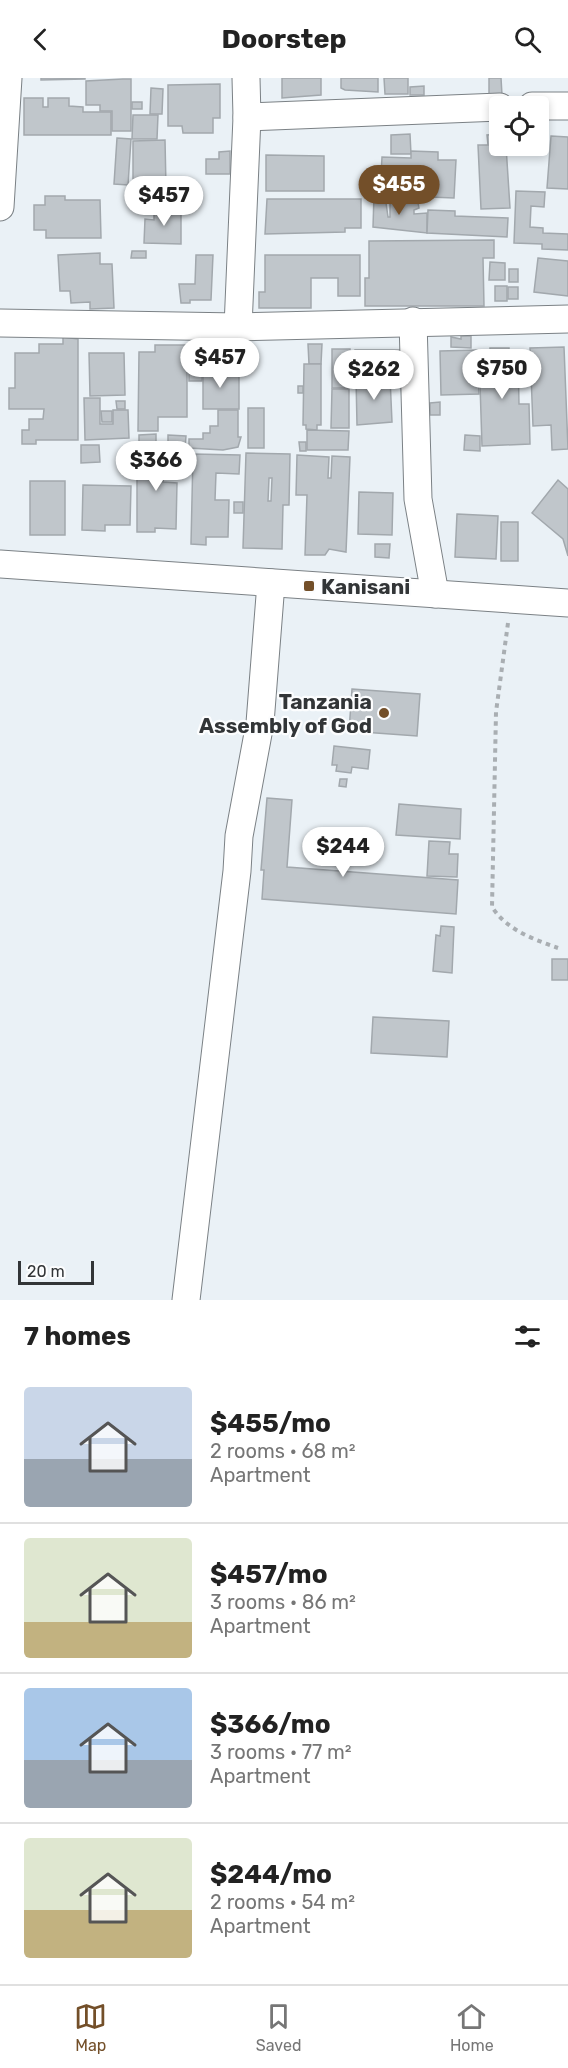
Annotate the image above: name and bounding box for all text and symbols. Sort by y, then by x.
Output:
icon: back [24,23,57,56]
text: Doorstep [221,23,347,55]
icon: search [511,23,544,56]
map controls [489,96,549,156]
button: locate [489,96,549,156]
pin: $455 [363,165,435,216]
text: $455 [373,172,425,196]
pin: $457 [128,176,200,227]
text: $457 [138,183,190,207]
pin: $457 [184,338,256,389]
text: $457 [194,345,246,369]
pin: $750 [466,349,538,400]
pin: $262 [338,350,410,401]
text: $750 [476,356,528,380]
text: $262 [348,357,400,381]
pin: $366 [120,441,192,492]
text: $366 [130,448,182,472]
place label: Kanisani [321,574,410,599]
marker: Kanisani [302,579,316,593]
place label: Tanzania Assembly of God [199,689,372,738]
marker: Tanzania Assembly of God [377,706,391,720]
pin: $244 [307,827,379,878]
text: $244 [316,834,370,858]
scale bar [18,1258,94,1286]
text: 20 m [27,1262,65,1281]
icon: filters [511,1320,544,1353]
text: 7 homes [24,1321,131,1352]
text: $455/mo [210,1408,331,1439]
icon: home [72,1411,144,1483]
text: 2 rooms · 68 m² [210,1439,356,1463]
text: Apartment [210,1463,311,1487]
text: $457/mo [210,1559,328,1590]
icon: home [72,1562,144,1634]
text: 3 rooms · 86 m² [210,1590,356,1614]
text: Apartment [210,1614,311,1638]
text: $366/mo [210,1709,331,1740]
icon: home [72,1712,144,1784]
text: 3 rooms · 77 m² [210,1740,352,1764]
text: Apartment [210,1764,311,1788]
text: $244/mo [210,1859,332,1890]
icon: home [72,1862,144,1934]
text: 2 rooms · 54 m² [210,1890,355,1914]
text: Apartment [210,1914,311,1938]
tab: Map [74,2000,107,2055]
tab: Saved [256,2000,301,2055]
tab: Home [450,2000,494,2055]

